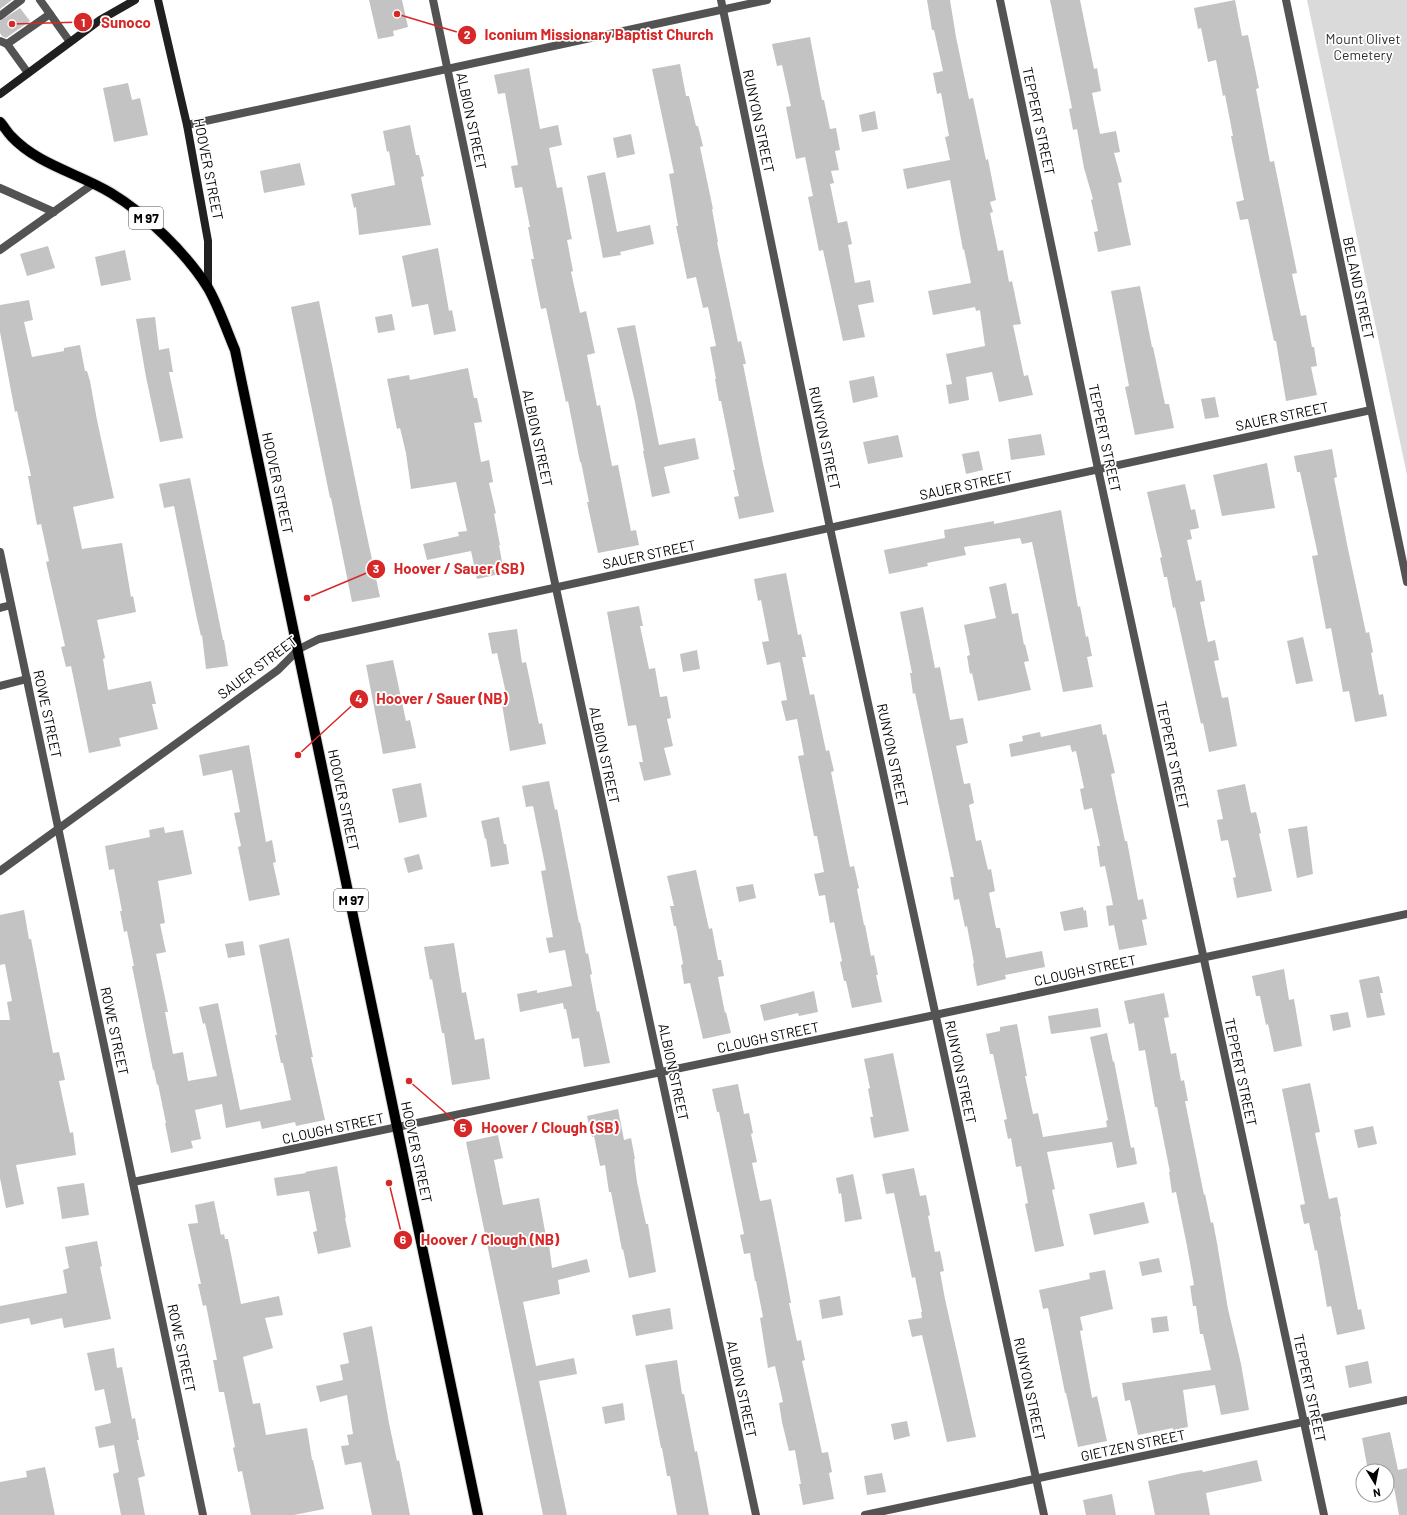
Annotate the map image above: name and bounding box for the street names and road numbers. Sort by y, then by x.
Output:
street label: TEPPERT STREET [1019,65,1059,177]
street label: RUNYON STREET [740,68,778,174]
street label: ALBION STREET [453,71,491,171]
street label: HOOVER STREET [191,116,227,222]
road number: M 97 [129,207,163,229]
street label: BELAND STREET [1340,235,1378,341]
street label: TEPPERT STREET [1085,382,1125,494]
street label: RUNYON STREET [806,385,844,491]
street label: ALBION STREET [519,388,557,488]
street label: SAUER STREET [1234,398,1330,434]
street label: HOOVER STREET [259,431,297,536]
street label: SAUER STREET [918,467,1014,503]
street label: SAUER STREET [601,536,697,572]
street label: SAUER STREET [214,632,300,702]
street label: ROWE STREET [30,668,66,760]
street label: TEPPERT STREET [1153,699,1193,811]
street label: RUNYON STREET [874,702,912,808]
street label: ALBION STREET [586,705,624,805]
street label: HOOVER STREET [325,748,363,853]
road number: M 97 [334,889,368,911]
street label: CLOUGH STREET [1032,951,1138,989]
street label: ROWE STREET [97,985,133,1077]
street label: TEPPERT STREET [1221,1016,1261,1128]
street label: CLOUGH STREET [715,1018,821,1056]
street label: RUNYON STREET [942,1019,980,1125]
street label: ALBION STREET [655,1022,693,1122]
street label: HOOVER STREET [398,1100,436,1205]
street label: CLOUGH STREET [280,1109,386,1147]
street label: ROWE STREET [164,1302,200,1394]
street label: TEPPERT STREET [1290,1332,1330,1444]
street label: RUNYON STREET [1011,1336,1049,1442]
street label: ALBION STREET [723,1339,761,1439]
street label: GIETZEN STREET [1079,1426,1187,1464]

